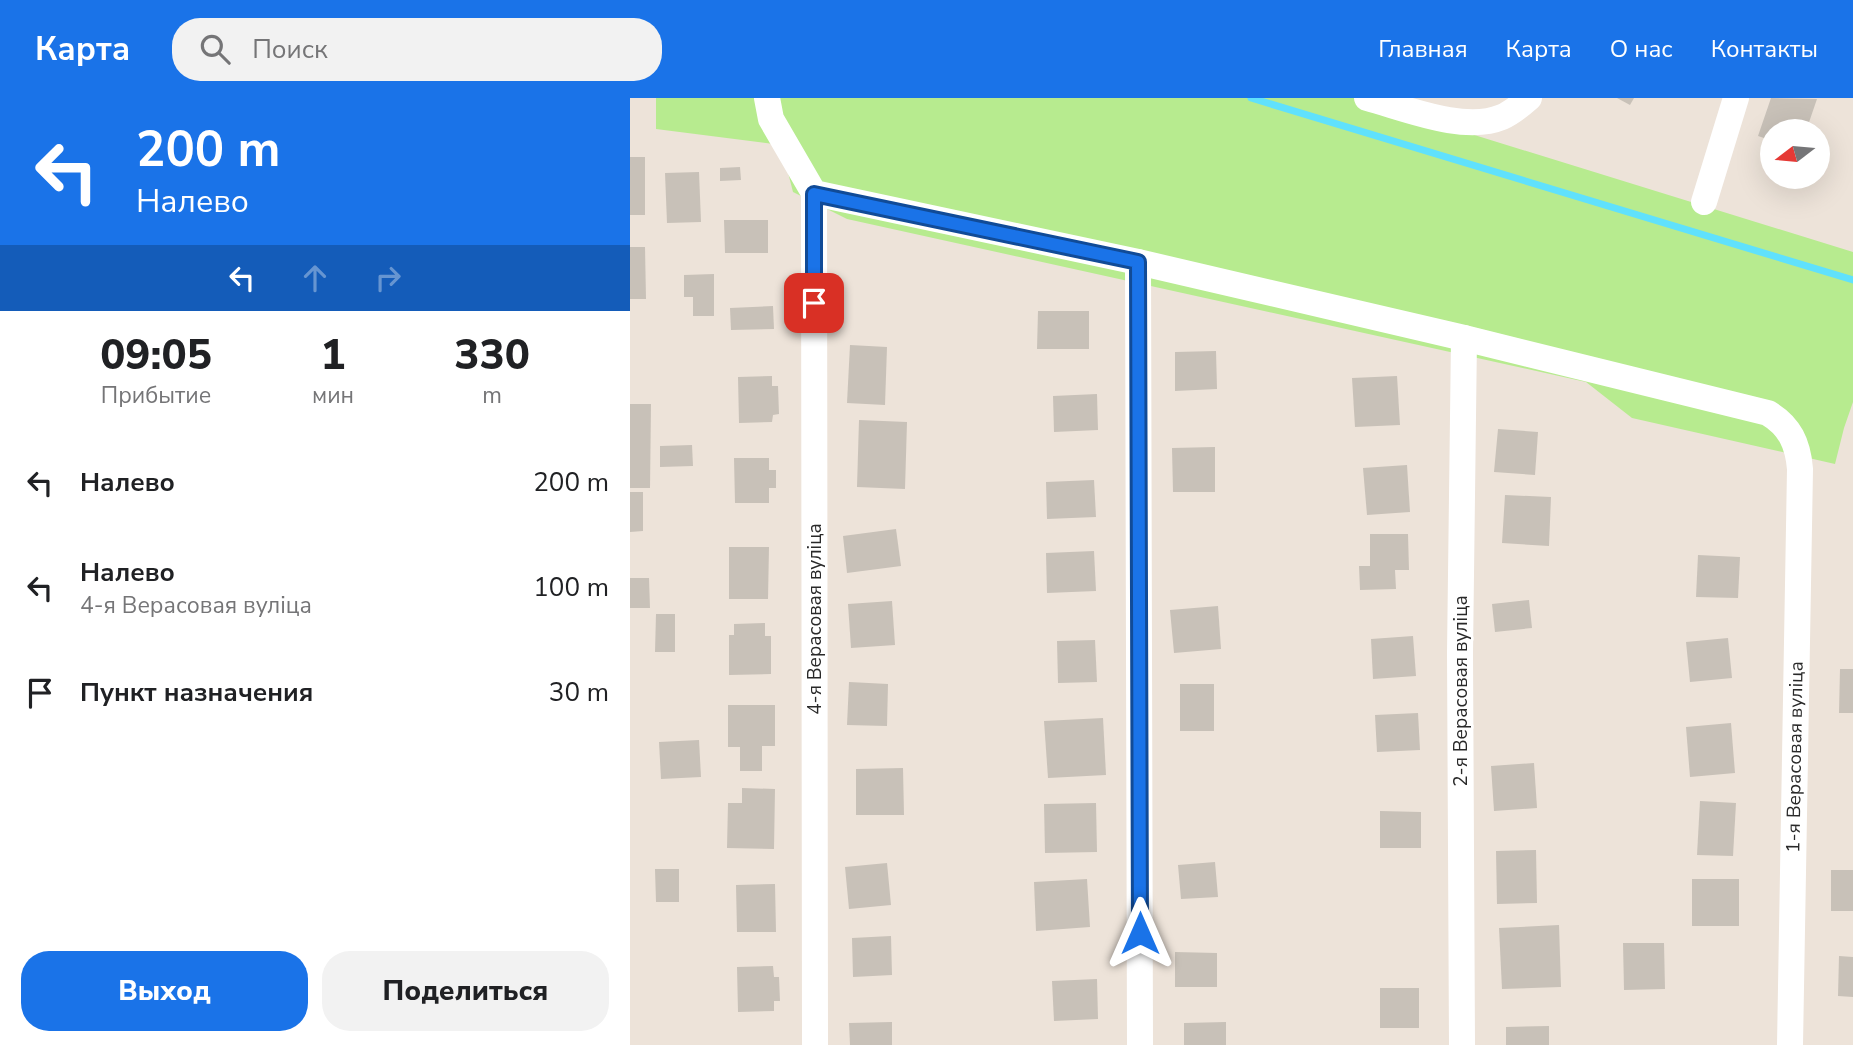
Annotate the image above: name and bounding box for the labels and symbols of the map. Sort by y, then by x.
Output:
north arrow [1760,119,1830,189]
pin [784,273,844,333]
street label: 4-я Верасовая вуліца [802,523,828,715]
street label: 2-я Верасовая вуліца [1448,595,1474,787]
street label: 1-я Верасовая вуліца [1780,661,1810,853]
position arrow [1103,896,1177,970]

